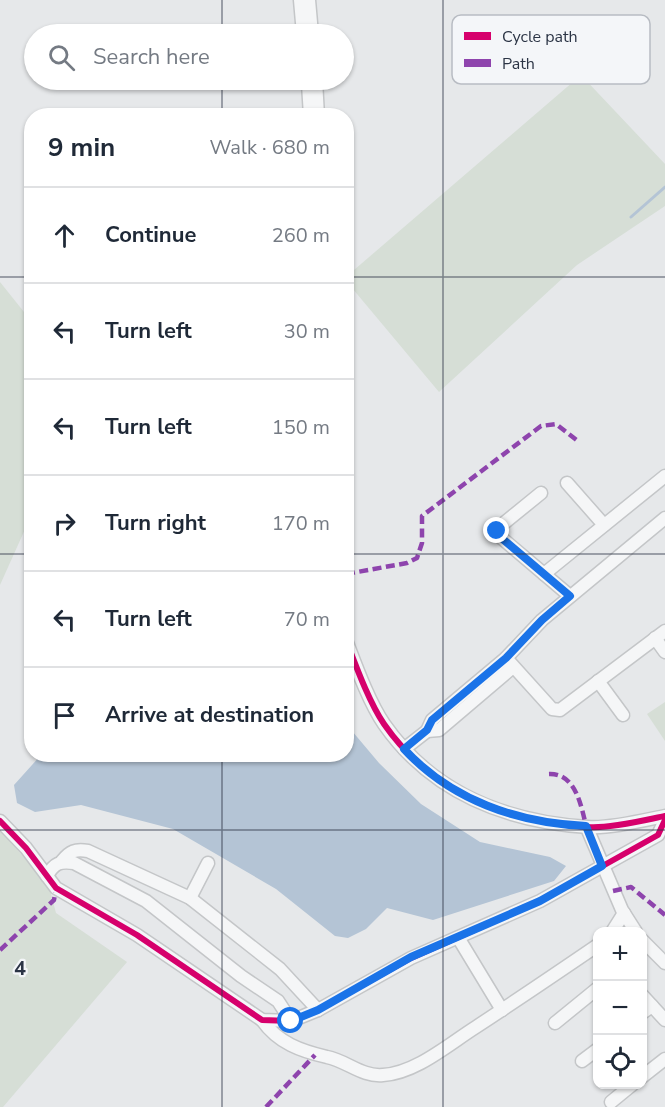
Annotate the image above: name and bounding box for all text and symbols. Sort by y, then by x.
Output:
legend [452,15,650,84]
search box [24,24,354,90]
text: Cycle path [502,26,578,48]
icon: search [45,41,78,74]
text: Search here [93,42,210,72]
text: Path [502,53,535,75]
text: 9 min [48,130,115,165]
text: Walk · 680 m [210,134,330,161]
icon: ahead [48,219,81,252]
text: Continue [105,220,196,250]
text: 260 m [272,222,330,249]
icon: left [48,315,81,348]
text: Turn left [105,316,192,346]
text: 30 m [284,318,330,345]
icon: left [48,411,81,444]
text: Turn left [105,412,192,442]
text: 150 m [272,414,330,441]
icon: right [48,507,81,540]
text: Turn right [105,508,206,538]
text: 170 m [272,510,330,537]
route end [483,517,509,543]
icon: left [48,603,81,636]
text: Turn left [105,604,192,634]
text: 70 m [284,606,330,633]
icon: arrive [48,699,81,732]
text: Arrive at destination [105,700,314,730]
map controls [593,927,647,1089]
button: + [593,927,647,981]
text: 4 [14,955,26,982]
button: − [593,981,647,1035]
route start [277,1007,303,1033]
button: locate [593,1035,647,1089]

